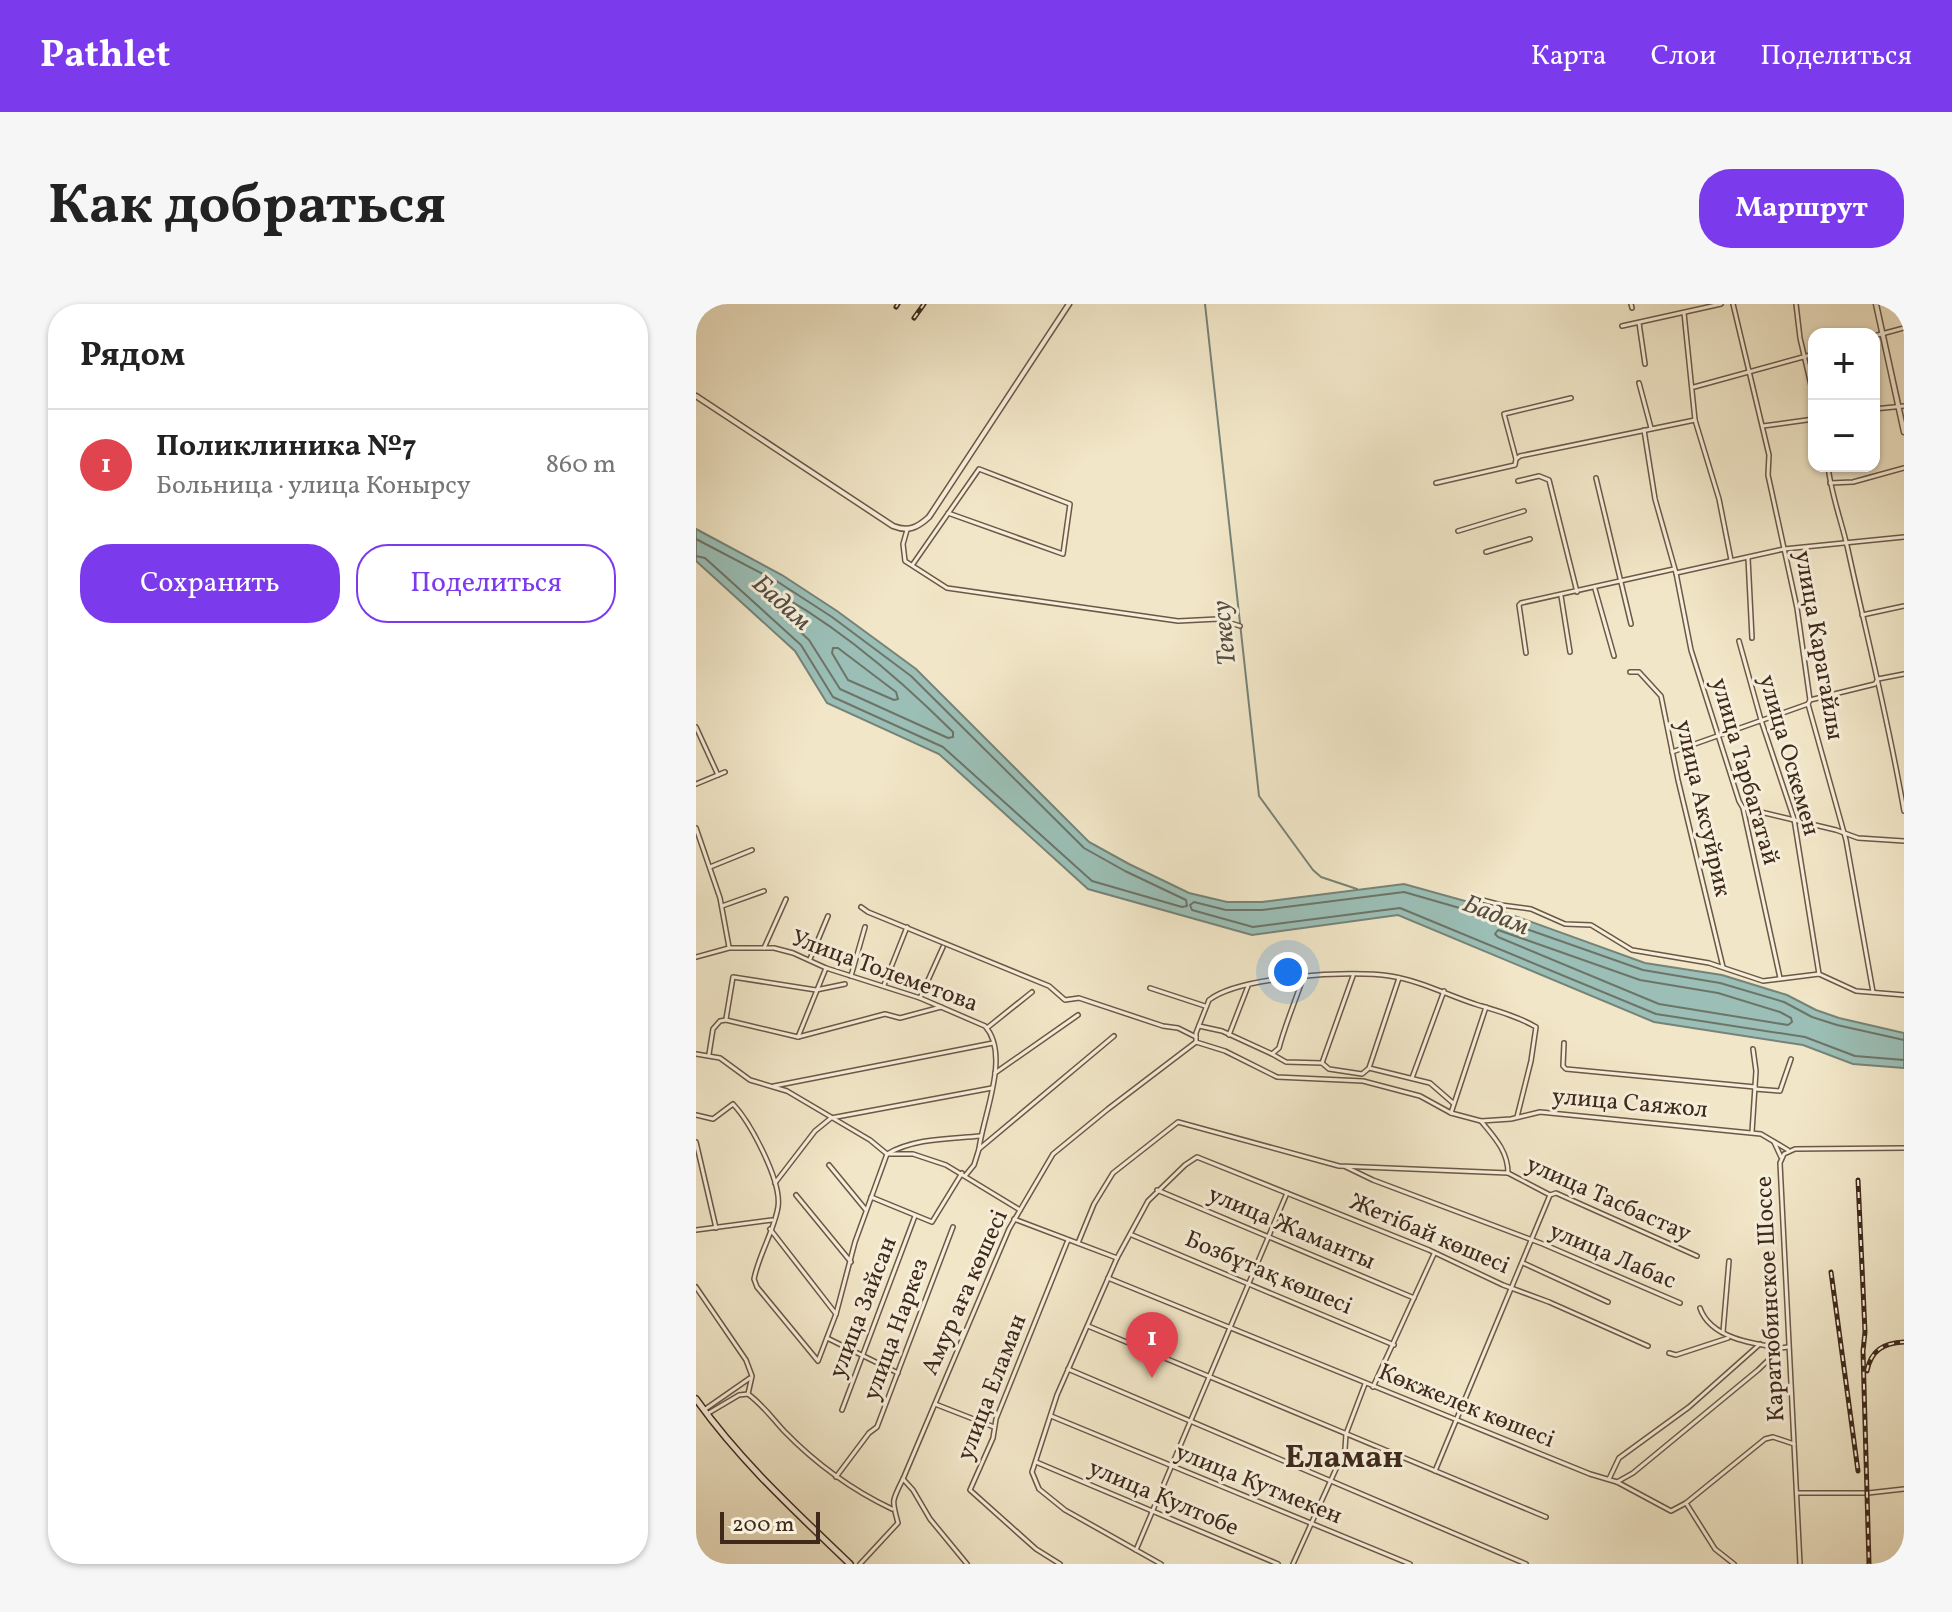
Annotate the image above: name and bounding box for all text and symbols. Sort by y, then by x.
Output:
text: Pathlet [40,30,170,83]
text: Карта [1531,37,1607,76]
text: Слои [1651,37,1716,76]
text: Поделиться [1760,37,1912,76]
text: Как добраться [48,169,446,247]
button: Маршрут [1699,169,1904,248]
map controls [1808,328,1880,472]
button: + [1808,328,1880,400]
text: Рядом [80,333,185,380]
button: − [1808,400,1880,472]
text: Поликлиника №7 [156,426,417,468]
text: 1 [101,447,111,483]
text: 860 m [546,447,616,483]
text: Больница · улица Конырсу [156,468,471,504]
button: Сохранить [80,544,340,623]
button: Поделиться [356,544,616,623]
street label: улица Карагайлы [1785,548,1851,743]
water label: Бадам [744,567,819,640]
water label: Текесу [1204,598,1246,667]
street label: улица Оскемен [1749,671,1827,840]
street label: улица Тарбагатай [1701,674,1787,869]
street label: улица Аксуйрик [1665,717,1739,900]
water label: Бадам [1457,886,1535,945]
street label: Улица Толеметова [786,922,983,1022]
your location [1268,952,1308,992]
street label: улица Саяжол [1550,1080,1709,1128]
street label: улица Тасбастау [1520,1148,1696,1251]
street label: Каратюбинское Шоссе [1748,1175,1794,1423]
street label: улица Жаманты [1202,1178,1380,1279]
street label: Жетібай көшесі [1344,1186,1515,1284]
street label: Амур аға көшесі [914,1205,1018,1381]
street label: улица Лабас [1543,1215,1681,1299]
street label: Бозбұтақ көшесі [1179,1223,1357,1325]
street label: улица Зайсан [821,1232,906,1383]
street label: улица Наркез [855,1254,938,1405]
street label: улица Еламан [949,1310,1036,1466]
pin: 1 [1126,1312,1178,1378]
street label: Көкжелек көшесі [1373,1356,1560,1458]
street label: улица Кутмекен [1170,1436,1347,1534]
district label: Еламан [1285,1437,1403,1481]
street label: улица Култобе [1083,1452,1244,1546]
scale bar [720,1508,820,1544]
text: 200 m [732,1510,794,1541]

